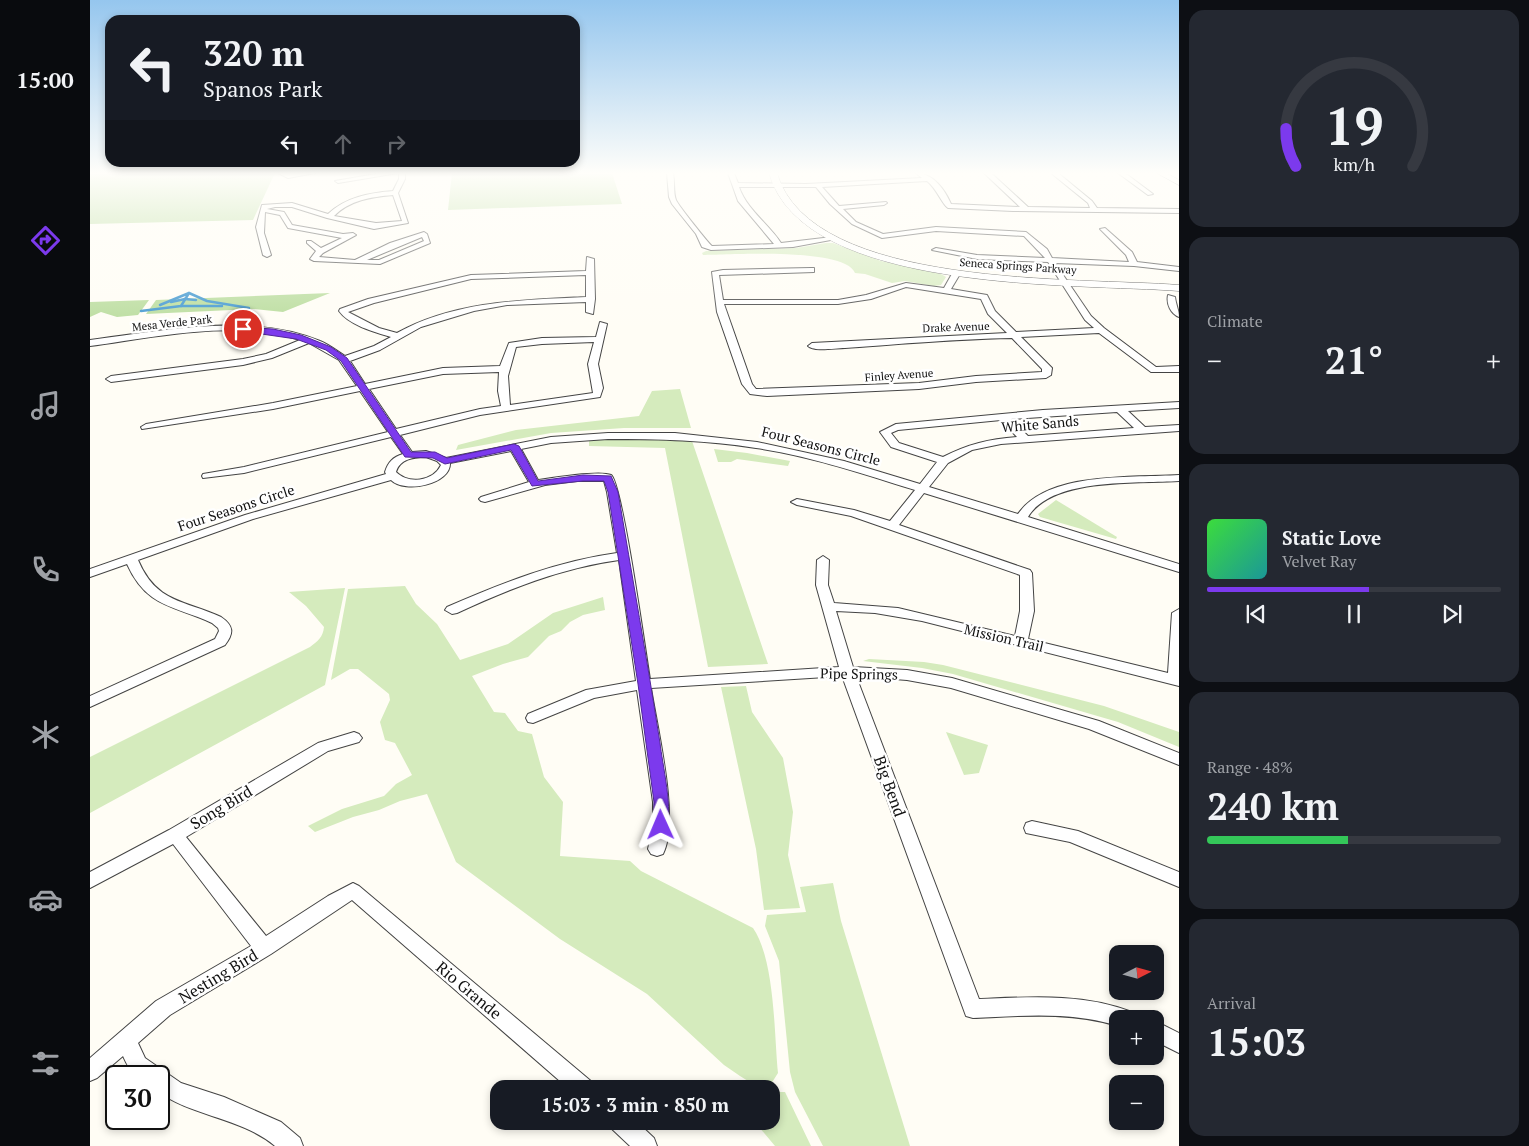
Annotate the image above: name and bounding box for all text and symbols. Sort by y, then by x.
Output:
text: 320 m [203,30,304,76]
icon: left [120,35,185,100]
text: 15:00 [16,65,74,94]
text: Spanos Park [203,74,322,103]
text: 19 [1325,91,1383,160]
icon: left [276,130,304,158]
icon: ahead [329,130,357,158]
icon: right [382,130,410,158]
text: km/h [1333,152,1375,176]
icon: directions [28,223,63,258]
street label: Seneca Springs Parkway [959,255,1077,277]
pin [222,308,264,350]
text: Climate [1207,310,1263,332]
street label: Mesa Verde Park [131,312,213,334]
icon: arrive [229,315,257,343]
street label: Drake Avenue [922,319,990,335]
text: 21° [1325,335,1383,385]
text: − [1207,342,1222,379]
text: + [1486,342,1501,379]
street label: Finley Avenue [864,366,934,384]
icon: music [28,388,63,423]
street label: White Sands [1000,411,1080,436]
street label: Four Seasons Circle [760,422,882,469]
street label: Four Seasons Circle [175,480,297,535]
text: Static Love [1282,525,1381,550]
text: Velvet Ray [1282,550,1356,572]
icon: phone [28,552,63,587]
icon: previous [1242,600,1270,628]
icon: pause [1340,600,1368,628]
icon: next [1438,600,1466,628]
street label: Mission Trail [962,619,1046,656]
street label: Pipe Springs [820,663,898,684]
icon: climate [28,717,63,752]
street label: Big Bend [869,753,911,820]
text: Range · 48% [1207,756,1293,778]
street label: Song Bird [186,780,256,834]
text: 240 km [1207,781,1339,831]
position arrow [634,798,686,850]
icon: car [28,882,63,917]
street label: Nesting Bird [174,944,262,1008]
north arrow [1109,945,1164,1000]
map controls [1109,945,1164,1130]
street label: Rio Grande [432,956,506,1024]
text: Arrival [1207,992,1256,1014]
button: + [1109,1010,1164,1065]
text: 15:03 [1207,1017,1306,1067]
icon: filters [28,1046,63,1081]
speed limit sign: 30 [105,1065,170,1130]
button: − [1109,1075,1164,1130]
text: 15:03 · 3 min · 850 m [541,1092,729,1117]

